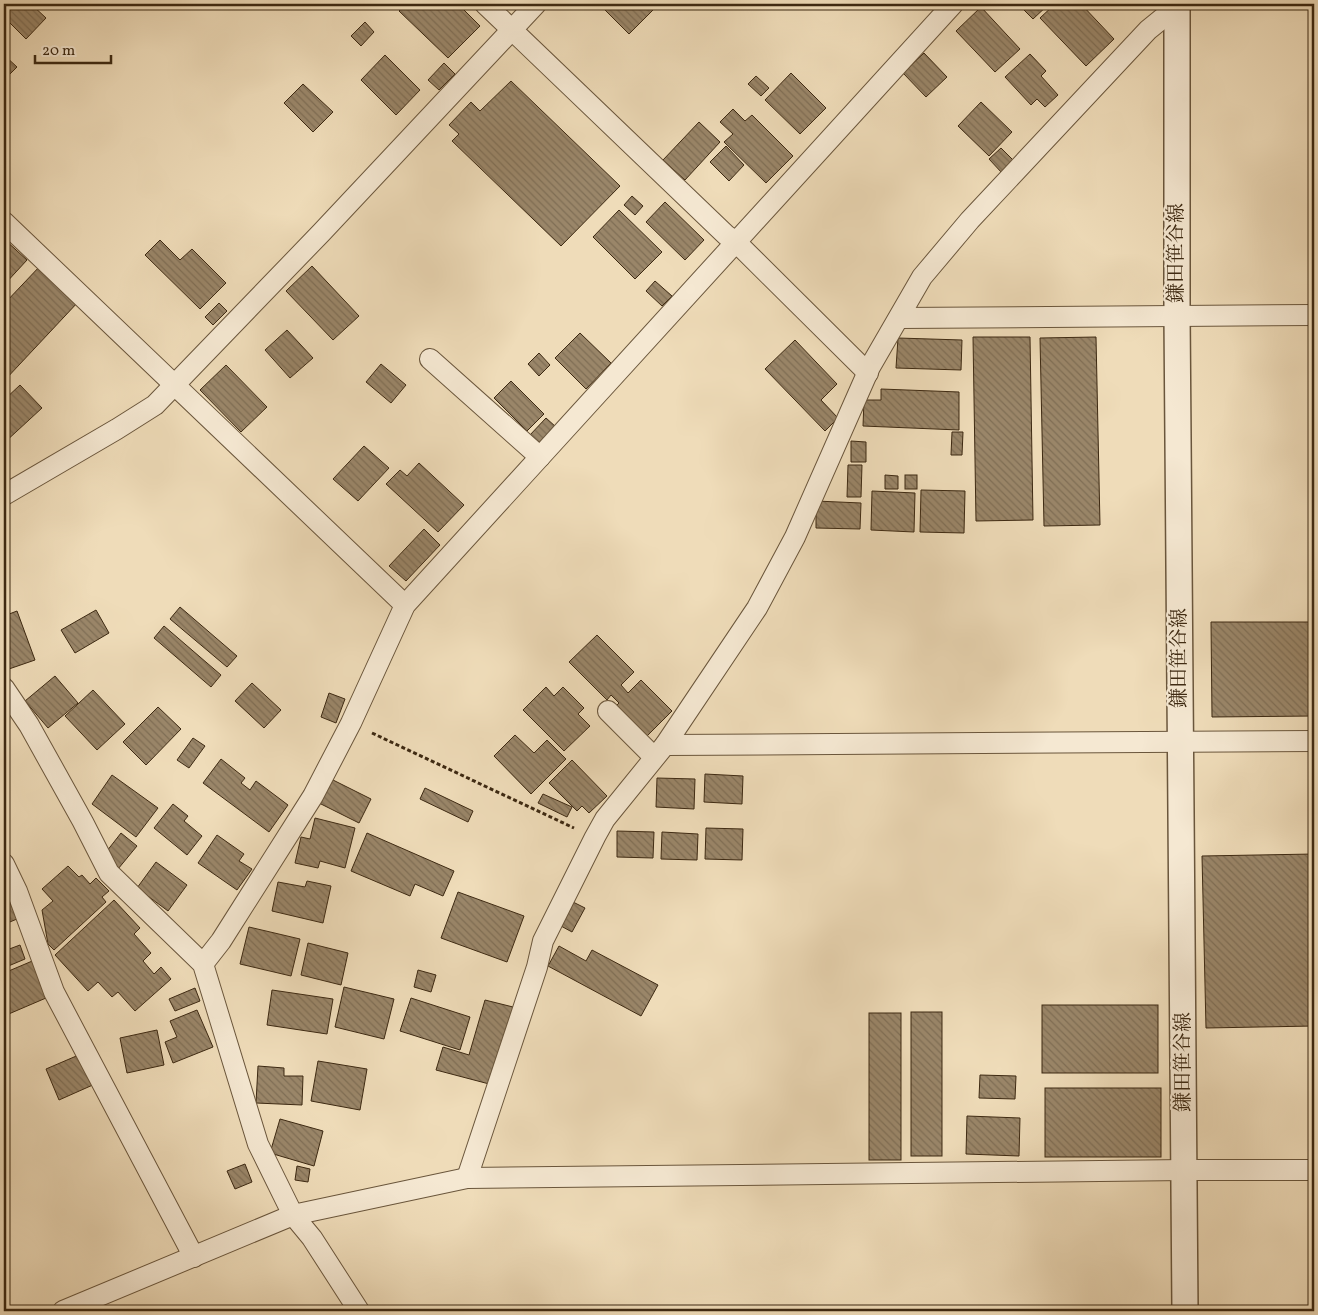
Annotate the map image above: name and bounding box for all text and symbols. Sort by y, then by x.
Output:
scale bar [35,32,111,64]
text: 20 m [42,41,75,62]
street label: 鎌田笹谷線 [1163,203,1191,303]
street label: 鎌田笹谷線 [1166,608,1194,708]
street label: 鎌田笹谷線 [1170,1012,1198,1112]

